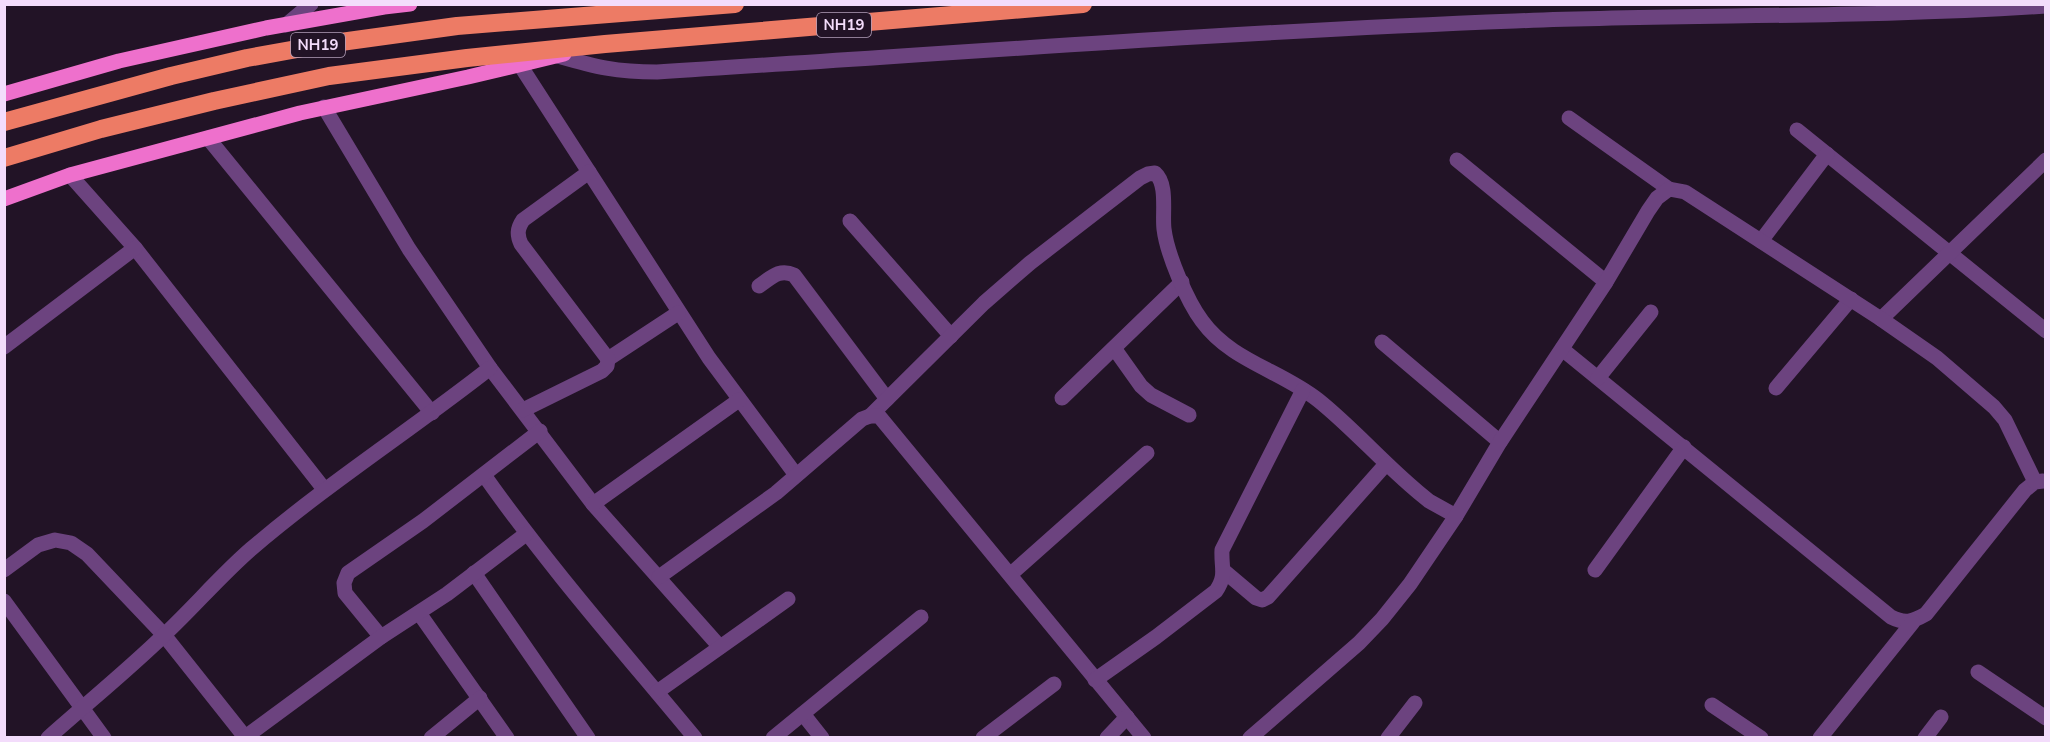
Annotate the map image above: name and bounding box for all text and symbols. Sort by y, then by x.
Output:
road number: NH19 [817,13,871,37]
road number: NH19 [291,33,345,57]

